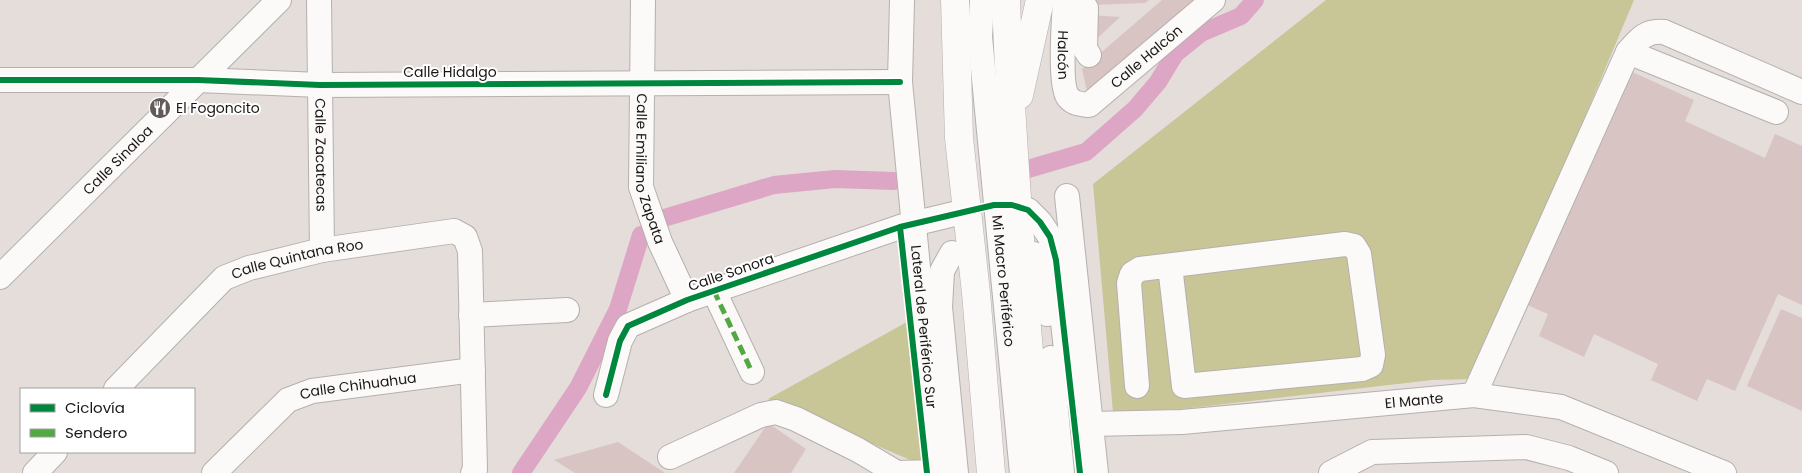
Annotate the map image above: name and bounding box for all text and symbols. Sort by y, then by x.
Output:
street label: Calle Halcón [1106,20,1187,93]
street label: Halcón [1053,30,1074,80]
street label: Calle Hidalgo [403,62,497,82]
street label: Calle Emiliano Zapata [630,93,670,247]
restaurant icon: El Fogoncito [148,96,172,120]
place label: El Fogoncito [176,98,260,118]
street label: Calle Zacatecas [310,98,332,212]
street label: Calle Sinaloa [78,121,157,199]
street label: Mi Macro Periférico [987,214,1020,348]
street label: Calle Quintana Roo [228,234,365,284]
street label: Lateral de Periférico Sur [906,244,942,410]
street label: Calle Sonora [685,248,777,296]
street label: Calle Chihuahua [297,367,418,405]
legend [20,388,195,453]
street label: El Mante [1384,388,1444,413]
text: Ciclovía [65,397,125,418]
text: Sendero [65,422,127,443]

